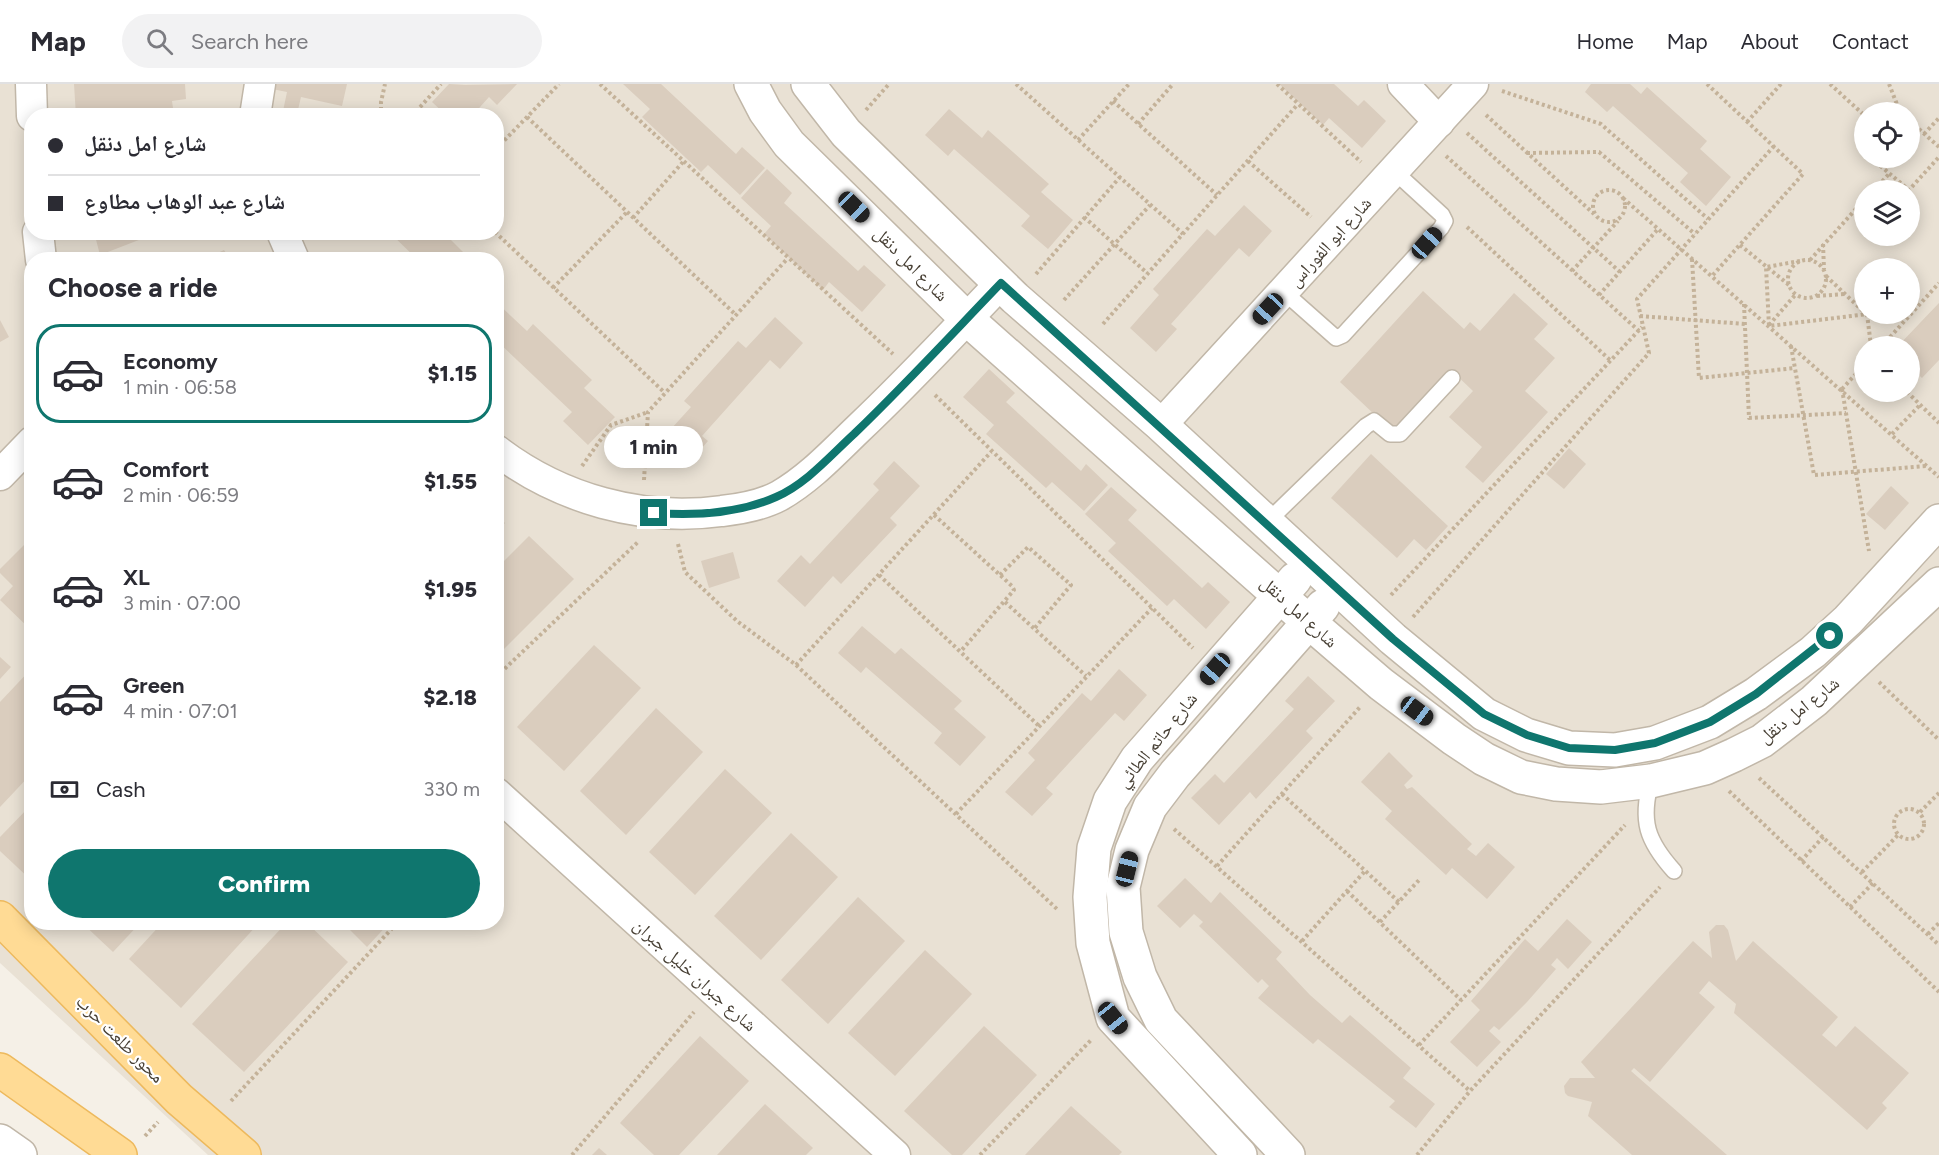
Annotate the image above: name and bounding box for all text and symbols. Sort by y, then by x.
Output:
search box [122,14,542,68]
text: Map [30,24,86,58]
icon: search [143,25,176,58]
text: Search here [191,28,308,55]
text: Home [1577,29,1634,54]
text: Map [1667,29,1708,54]
text: About [1741,29,1799,54]
text: Contact [1832,29,1909,54]
map controls [1854,102,1920,402]
button: locate [1854,102,1920,168]
text: شارع امل دنقل [84,130,206,157]
button: layers [1854,180,1920,246]
text: شارع عبد الوهاب مطاوع [84,188,285,215]
car [835,188,873,226]
street label: شارع ابو الفوراس [1284,192,1376,292]
street label: شارع امل دنقل [869,222,953,306]
car [1408,224,1446,262]
button: + [1854,258,1920,324]
text: Choose a ride [48,271,217,304]
car [1249,290,1287,328]
button: − [1854,336,1920,402]
icon: car [51,347,105,401]
text: Economy [123,348,218,375]
text: $1.15 [427,360,477,387]
text: 1 min · 06:58 [123,375,237,399]
callout: 1 min [604,426,704,468]
text: 1 min [630,435,677,459]
icon: car [51,455,105,509]
text: Comfort [123,456,209,483]
text: $1.55 [424,468,477,495]
text: 2 min · 06:59 [123,483,239,507]
route end [640,499,667,526]
icon: car [51,563,105,617]
text: XL [123,564,150,591]
street label: شارع امل دنقل [1256,572,1342,652]
text: $1.95 [424,576,477,603]
text: 3 min · 07:00 [123,591,241,615]
route start [1816,622,1843,649]
car [1196,650,1234,688]
icon: car [51,671,105,725]
text: Green [123,672,185,699]
street label: شارع امل دنقل [1754,672,1844,748]
text: $2.18 [423,684,477,711]
street label: شارع حاتم الطائي [1112,688,1205,794]
car [1397,693,1437,729]
text: 4 min · 07:01 [123,699,238,723]
icon: cash [48,773,81,806]
text: Cash [96,776,146,803]
text: 330 m [423,777,480,801]
button: Confirm [48,849,480,918]
car [1114,849,1140,889]
street label: شارع جبران خليل جبران [629,914,761,1036]
street label: محور طلعت حرب [71,990,169,1088]
car [1095,998,1131,1038]

